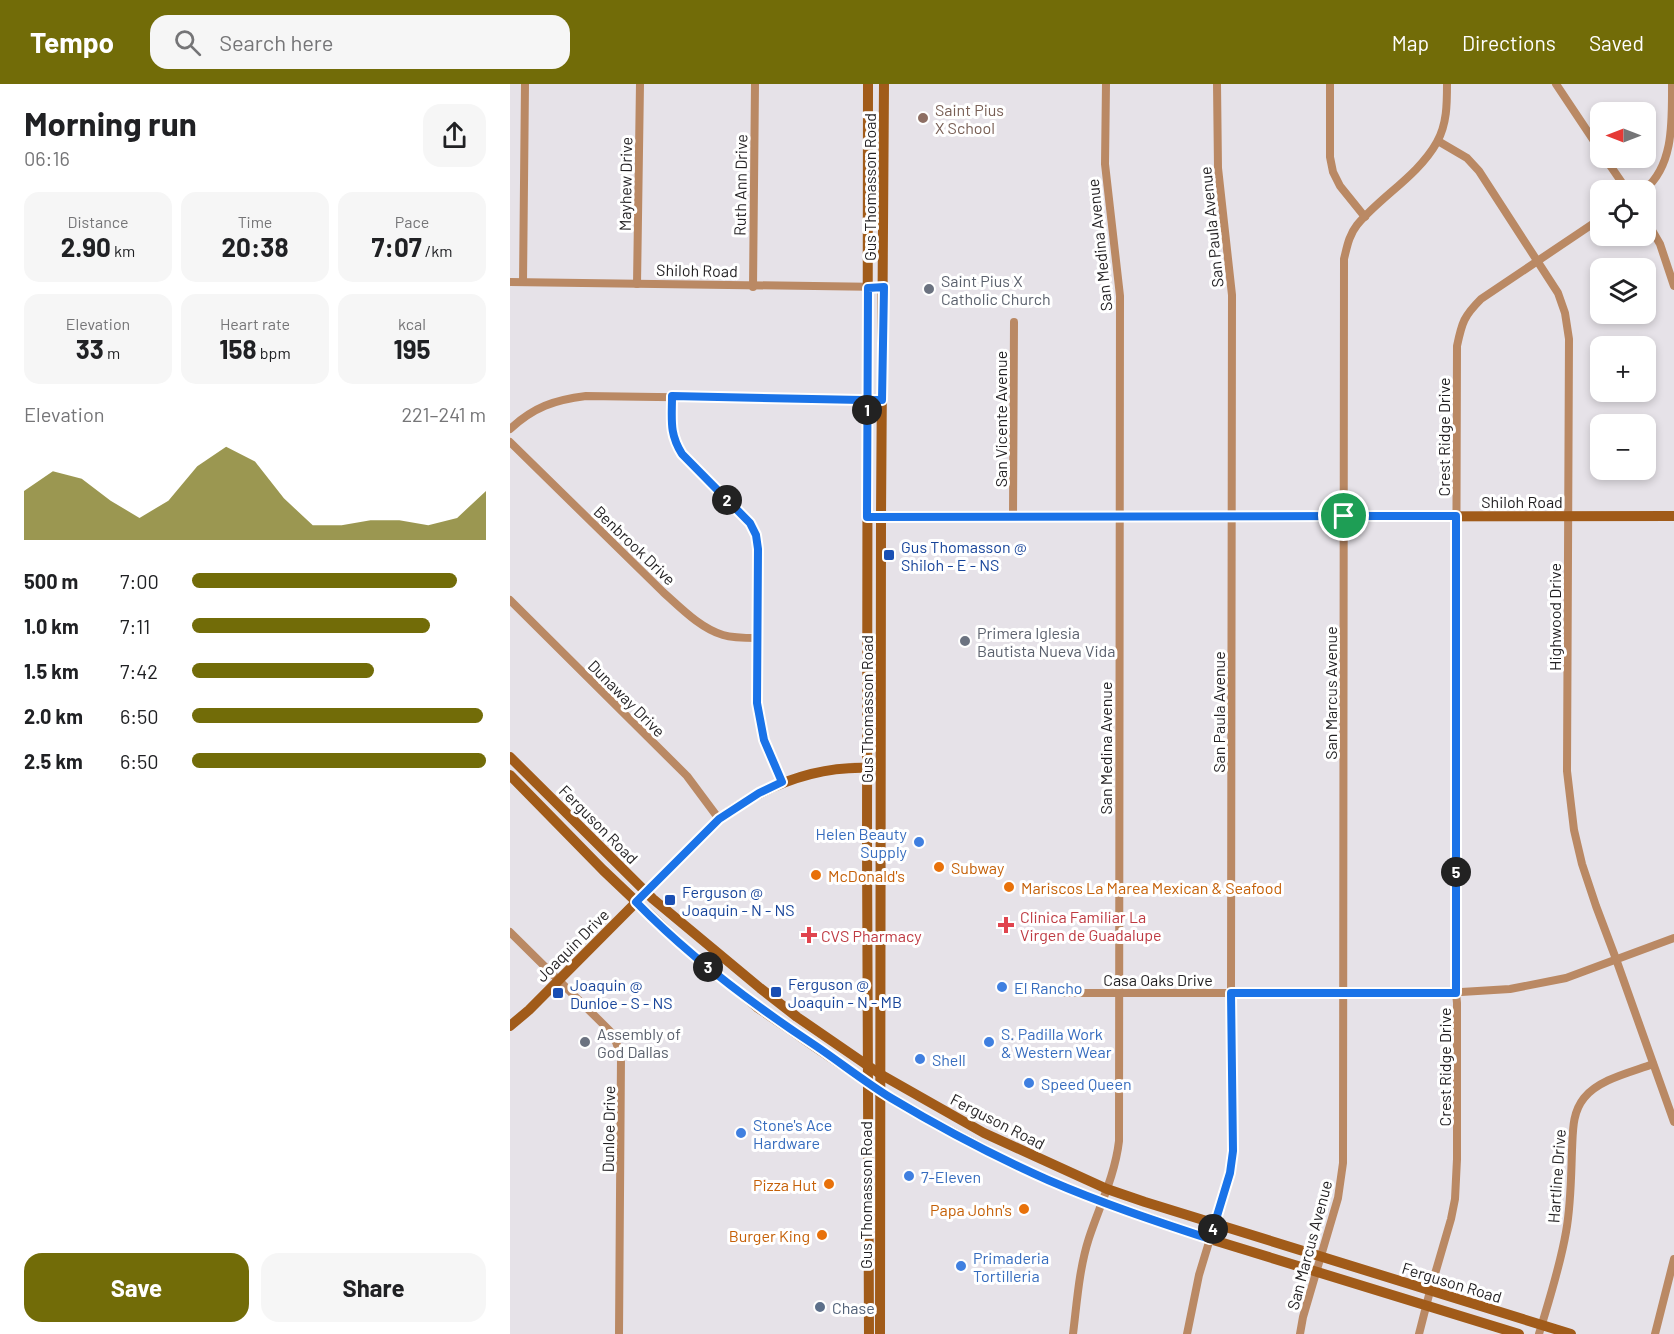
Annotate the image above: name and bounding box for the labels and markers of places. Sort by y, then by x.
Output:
place label: Saint Pius X School [935,100,1004,137]
marker: Saint Pius X School [916,111,930,125]
place label: Saint Pius X Catholic Church [941,271,1051,308]
marker: Saint Pius X Catholic Church [922,282,936,296]
pin: 1 [852,395,882,425]
pin: 2 [712,485,742,515]
pin [1318,490,1369,541]
place label: Gus Thomasson @ Shiloh - E - NS [901,537,1027,574]
marker: Gus Thomasson @ Shiloh - E - NS [882,548,896,562]
place label: Primera Iglesia Bautista Nueva Vida [977,623,1115,660]
marker: Primera Iglesia Bautista Nueva Vida [958,634,972,648]
place label: Helen Beauty Supply [816,824,908,861]
marker: Helen Beauty Supply [912,835,926,849]
pin: 5 [1441,857,1471,887]
place label: Subway [951,858,1005,877]
marker: Subway [932,860,946,874]
place label: McDonald's [828,866,905,885]
marker: McDonald's [809,868,823,882]
place label: Mariscos La Marea Mexican & Seafood [1021,878,1282,897]
marker: Mariscos La Marea Mexican & Seafood [1002,880,1016,894]
place label: Ferguson @ Joaquin - N - NS [682,882,795,919]
marker: Ferguson @ Joaquin - N - NS [663,893,677,907]
place label: Clinica Familiar La Virgen de Guadalupe [1020,907,1162,944]
marker: Clinica Familiar La Virgen de Guadalupe [997,916,1015,934]
place label: CVS Pharmacy [821,926,922,945]
marker: CVS Pharmacy [802,928,816,942]
pin: 3 [693,952,723,982]
place label: Ferguson @ Joaquin - N - MB [788,974,902,1011]
place label: Joaquin @ Dunloe - S - NS [570,975,673,1012]
place label: El Rancho [1014,978,1083,997]
marker: El Rancho [995,980,1009,994]
marker: Ferguson @ Joaquin - N - MB [769,985,783,999]
marker: Joaquin @ Dunloe - S - NS [551,986,565,1000]
place label: Assembly of God Dallas [597,1024,681,1061]
place label: S. Padilla Work & Western Wear [1001,1024,1112,1061]
marker: Assembly of God Dallas [578,1035,592,1049]
marker: S. Padilla Work & Western Wear [982,1035,996,1049]
place label: Shell [932,1050,966,1069]
marker: Shell [913,1052,927,1066]
place label: Speed Queen [1041,1074,1132,1093]
marker: Speed Queen [1022,1076,1036,1090]
place label: Stone's Ace Hardware [753,1115,832,1152]
marker: Stone's Ace Hardware [734,1126,748,1140]
place label: 7-Eleven [921,1167,981,1186]
marker: 7-Eleven [902,1169,916,1183]
place label: Pizza Hut [753,1175,817,1194]
marker: Pizza Hut [822,1177,836,1191]
place label: Papa John's [930,1200,1012,1219]
marker: Papa John's [1017,1202,1031,1216]
pin: 4 [1198,1214,1228,1244]
place label: Burger King [729,1226,810,1245]
marker: Burger King [815,1228,829,1242]
place label: Primaderia Tortilleria [973,1248,1049,1285]
marker: Primaderia Tortilleria [954,1259,968,1273]
place label: Chase [832,1298,875,1317]
marker: Chase [813,1300,827,1314]

